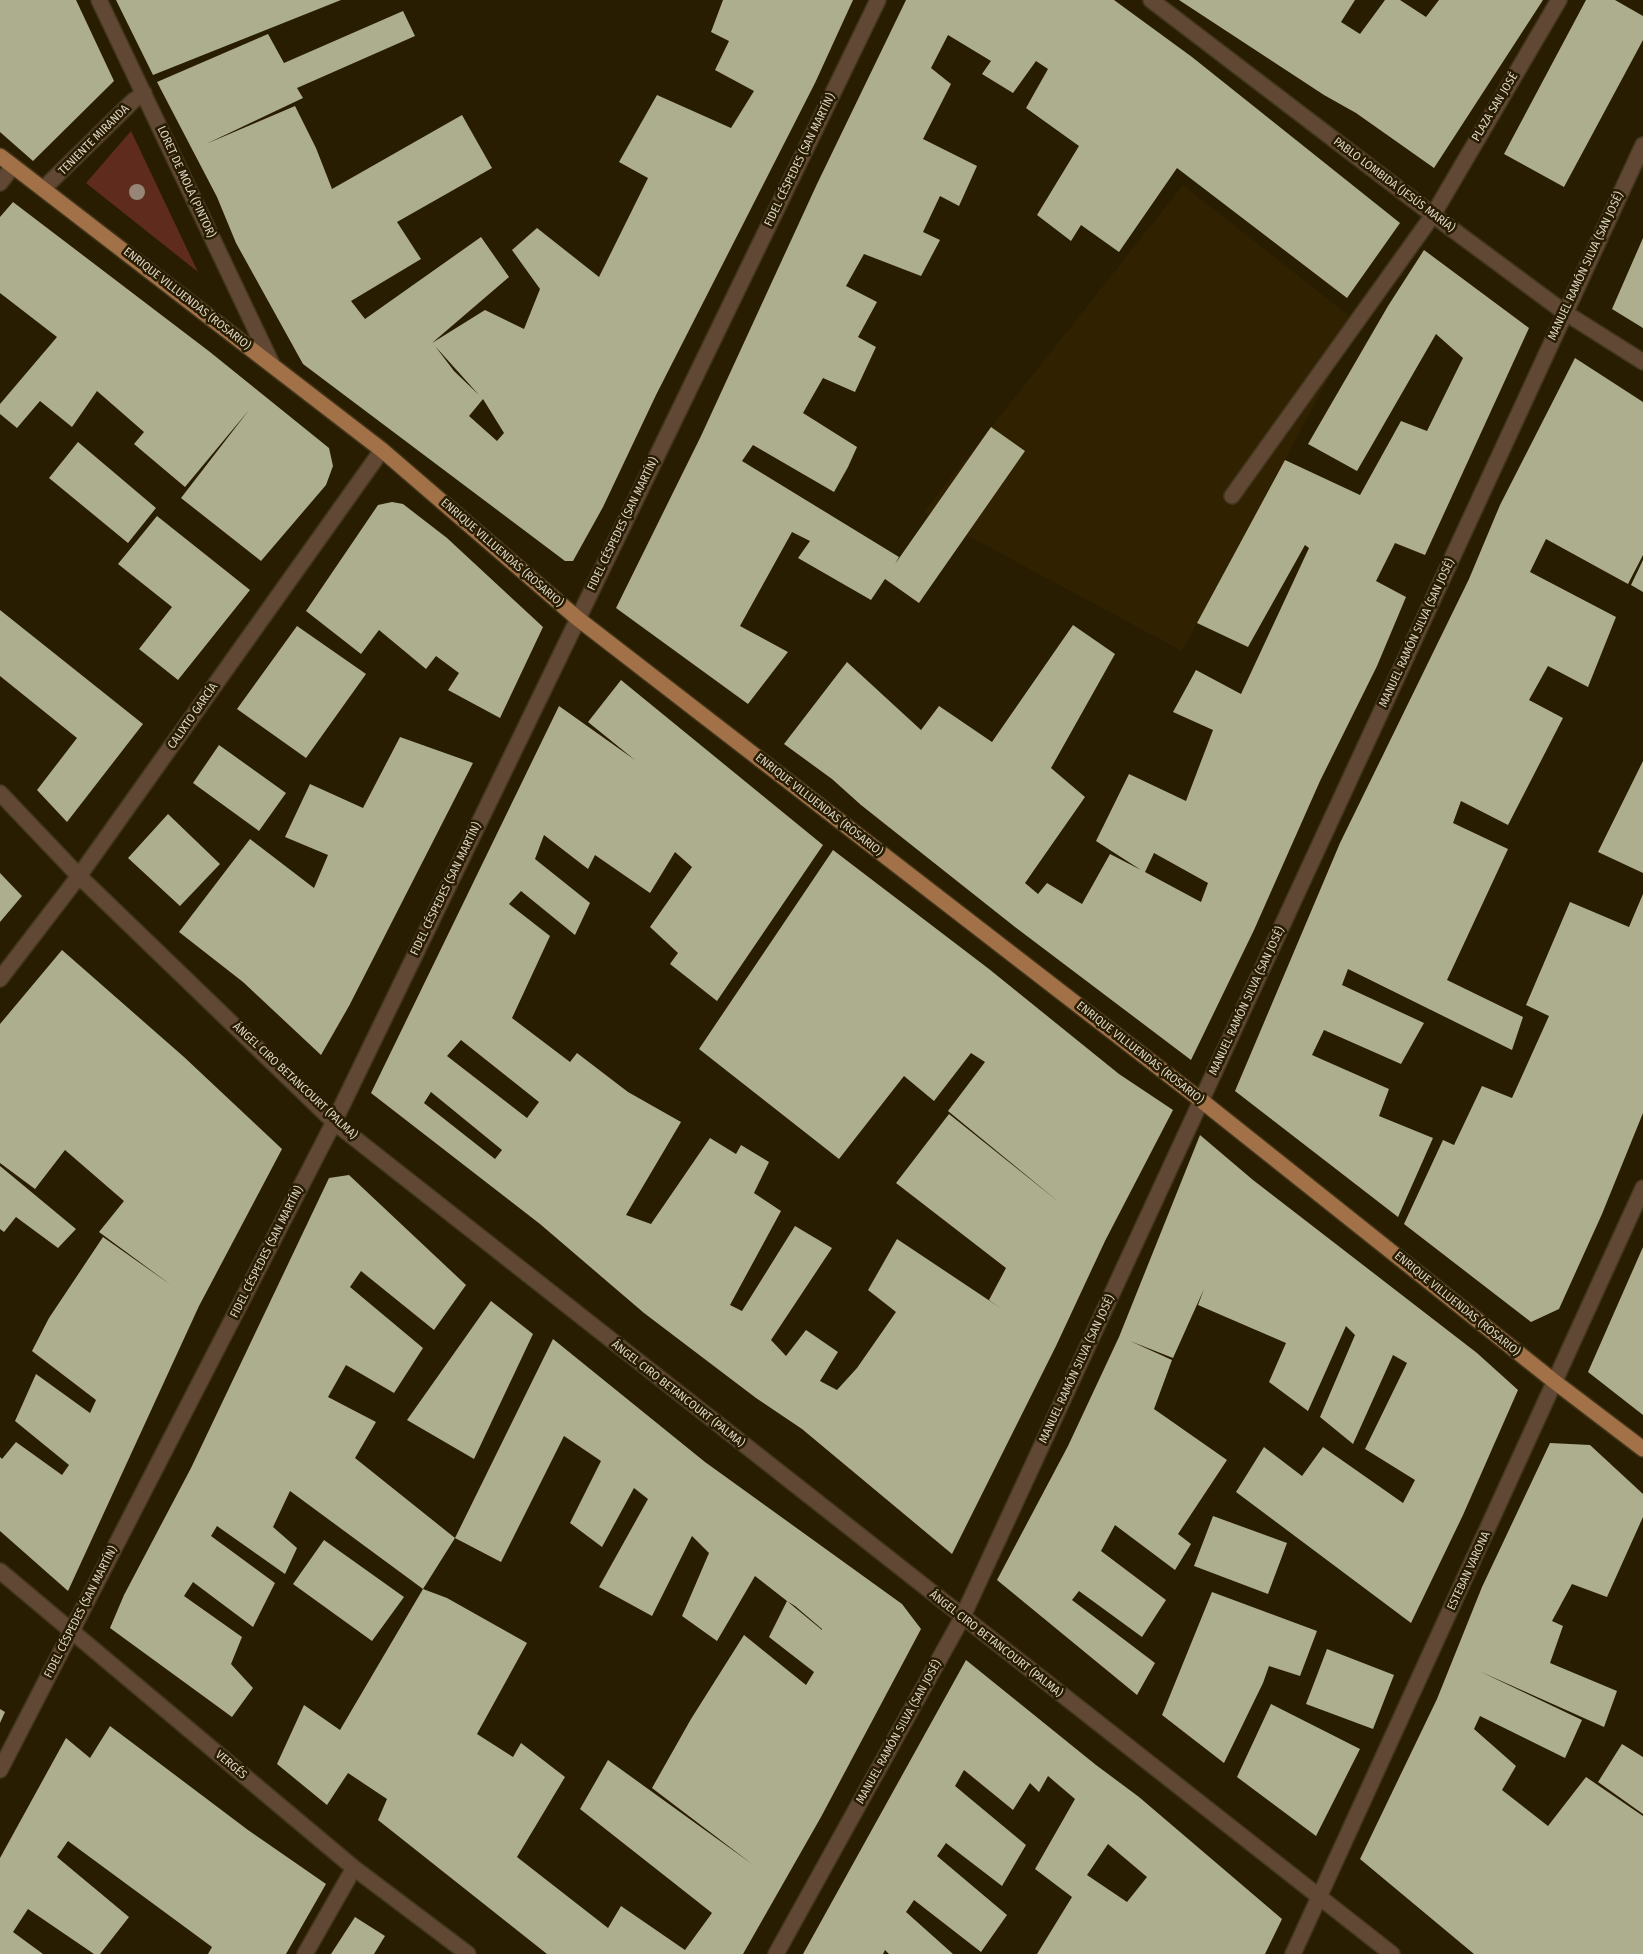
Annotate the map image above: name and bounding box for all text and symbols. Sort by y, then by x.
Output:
street label: PLAZA SAN JOSÉ [1469,70,1521,144]
street label: FIDEL CÉSPEDES (SAN MARTÍN) [761,91,839,229]
street label: TENIENTE MIRANDA [56,102,132,178]
street label: LORET DE MOLA (PINTOR) [154,124,218,240]
street label: PABLO LOMBIDA (JESÚS MARÍA) [1330,135,1458,235]
street label: MANUEL RAMÓN SILVA (SAN JOSÉ) [1545,189,1627,343]
street label: ENRIQUE VILLUENDAS (ROSARIO) [120,245,254,353]
street label: FIDEL CÉSPEDES (SAN MARTÍN) [584,455,662,593]
street label: ENRIQUE VILLUENDAS (ROSARIO) [438,496,566,610]
street label: MANUEL RAMÓN SILVA (SAN JOSÉ) [1376,556,1458,710]
street label: CALIXTO GARCÍA [165,680,221,752]
street label: ENRIQUE VILLUENDAS (ROSARIO) [752,751,886,859]
street label: FIDEL CÉSPEDES (SAN MARTÍN) [407,820,485,958]
street label: MANUEL RAMÓN SILVA (SAN JOSÉ) [1206,924,1288,1078]
street label: ENRIQUE VILLUENDAS (ROSARIO) [1073,999,1207,1107]
street label: ÁNGEL CIRO BETANCOURT (PALMA) [230,1019,360,1143]
street label: FIDEL CÉSPEDES (SAN MARTÍN) [227,1184,307,1320]
street label: ENRIQUE VILLUENDAS (ROSARIO) [1391,1249,1523,1359]
street label: MANUEL RAMÓN SILVA (SAN JOSÉ) [1036,1292,1118,1446]
street label: ÁNGEL CIRO BETANCOURT (PALMA) [609,1337,747,1451]
street label: ESTEBAN VARONA [1444,1529,1494,1613]
street label: FIDEL CÉSPEDES (SAN MARTÍN) [41,1544,121,1680]
street label: ÁNGEL CIRO BETANCOURT (PALMA) [927,1587,1065,1701]
street label: MANUEL RAMÓN SILVA (SAN JOSÉ) [853,1658,945,1806]
street label: VERGÉS [212,1748,250,1782]

